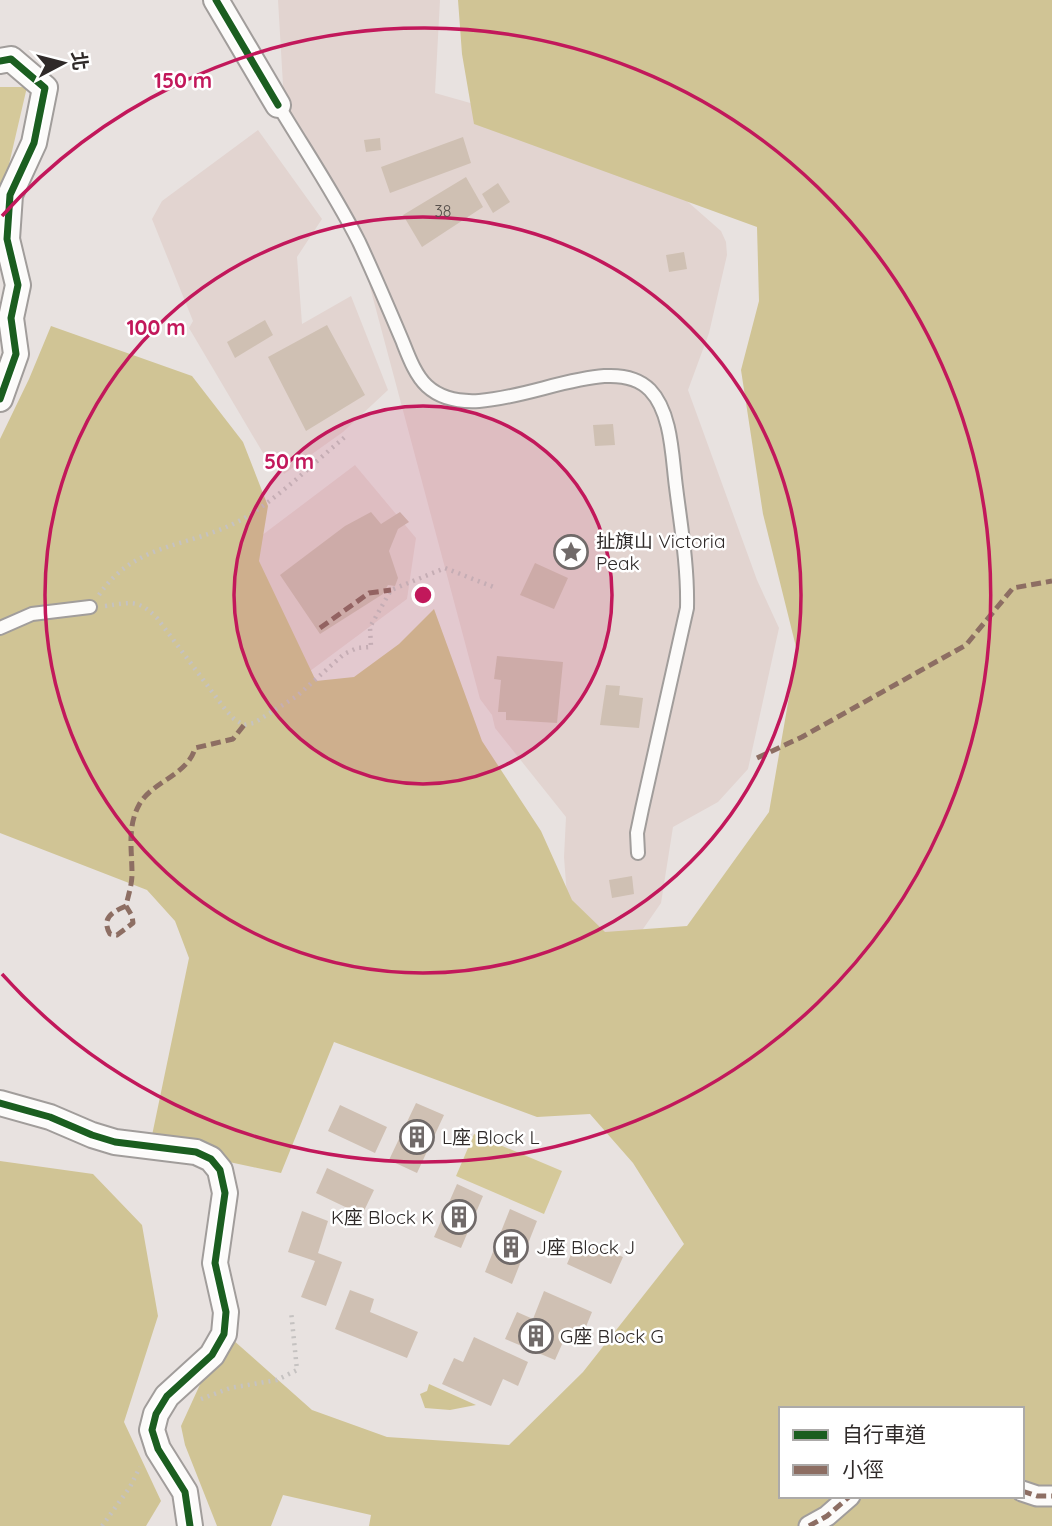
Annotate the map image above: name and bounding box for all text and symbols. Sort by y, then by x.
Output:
north arrow [28,28,98,98]
text: 北 [67,50,93,72]
text: 150 m [154,67,212,93]
house number: 38 [434,201,452,221]
text: 100 m [126,314,186,340]
text: 50 m [264,448,314,474]
place label: 扯旗山 Victoria Peak [596,529,725,575]
place icon: 扯旗山 Victoria Peak [552,533,590,571]
centre of rings [411,583,435,607]
building icon: L座 Block L [398,1118,436,1156]
place label: L座 Block L [442,1125,540,1149]
building icon: K座 Block K [440,1198,478,1236]
place label: K座 Block K [331,1205,434,1229]
building icon: J座 Block J [492,1228,530,1266]
place label: J座 Block J [536,1235,635,1259]
building icon: G座 Block G [517,1317,555,1355]
place label: G座 Block G [560,1324,664,1348]
legend [779,1407,1024,1498]
text: 自行車道 [842,1421,926,1447]
text: 小徑 [842,1456,884,1482]

